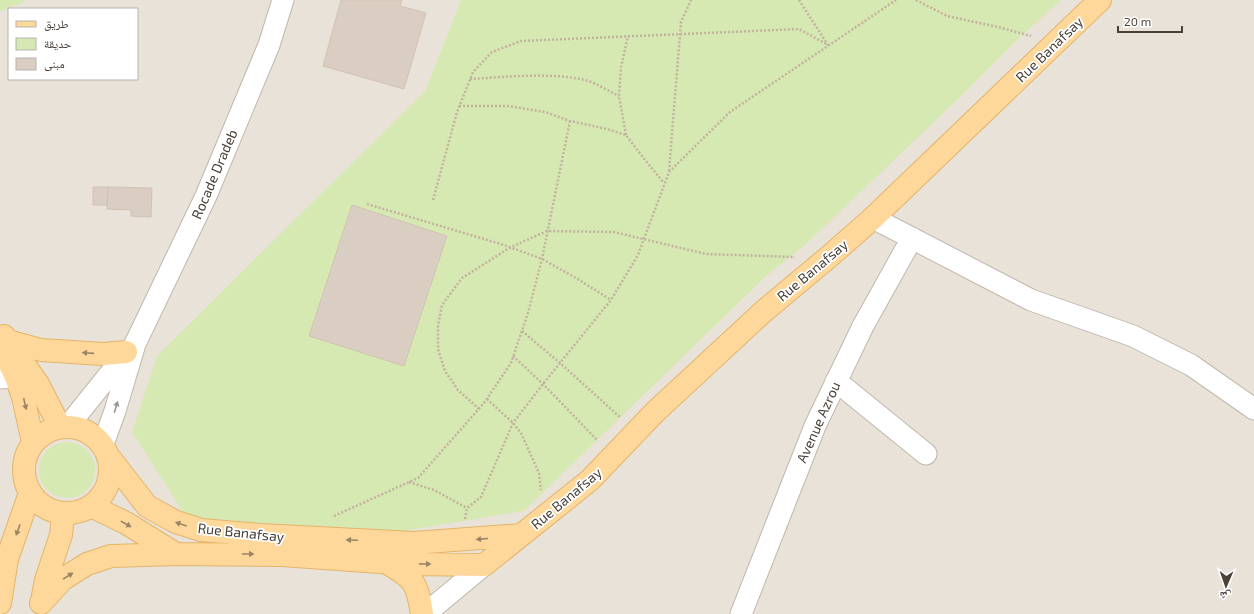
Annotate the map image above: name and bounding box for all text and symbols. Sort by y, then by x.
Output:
legend [8,8,138,80]
scale bar [1118,8,1182,34]
street label: Rue Banafsay [1012,12,1087,85]
text: 20 m [1124,14,1151,28]
text: طريق [44,16,69,31]
text: حديقة [44,36,72,51]
text: مبنى [44,56,65,71]
street label: Rocade Dradeb [187,127,241,221]
street label: Rue Banafsay [773,235,851,304]
one-way arrow [82,350,94,357]
street label: Avenue Azrou [793,379,843,465]
one-way arrow [22,397,28,410]
one-way arrow [113,401,119,413]
street label: Rue Banafsay [527,463,605,532]
street label: Rue Banafsay [197,519,286,545]
one-way arrow [120,520,132,527]
one-way arrow [175,521,187,527]
one-way arrow [15,524,21,536]
one-way arrow [476,535,488,542]
one-way arrow [345,537,358,543]
one-way arrow [242,551,255,557]
one-way arrow [419,561,432,567]
north arrow [1206,566,1246,606]
one-way arrow [62,572,74,579]
text: ش [1219,588,1232,603]

